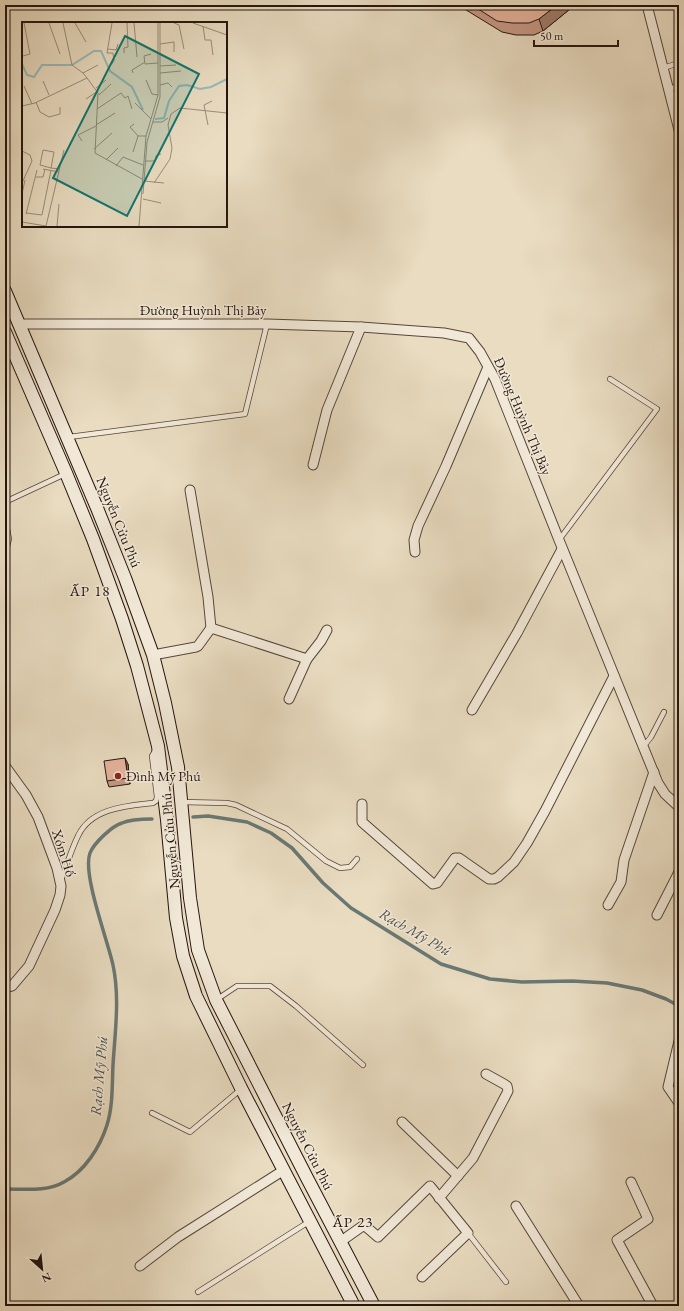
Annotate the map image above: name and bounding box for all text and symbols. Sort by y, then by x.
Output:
inset map [22,22,227,227]
scale bar [534,22,618,48]
text: 50 m [540,28,564,44]
street label: Đường Huỳnh Thị Bảy [140,301,267,319]
street label: Đường Huỳnh Thị Bảy [490,354,556,479]
street label: Nguyễn Cửu Phú [93,474,146,571]
district label: ẤP 18 [68,581,111,600]
place label: Đình Mỹ Phú [126,767,201,785]
marker: Đình Mỹ Phú [113,771,123,781]
street label: Nguyễn Cửu Phú [157,792,183,890]
street label: Xóm Hố [48,826,80,879]
water label: Rạch Mỹ Phú [376,903,455,960]
water label: Rạch Mỹ Phú [86,1035,111,1117]
street label: Nguyễn Cửu Phú [278,1099,338,1194]
district label: ẤP 23 [331,1212,374,1231]
north arrow [22,1249,62,1289]
text: N [39,1270,54,1286]

